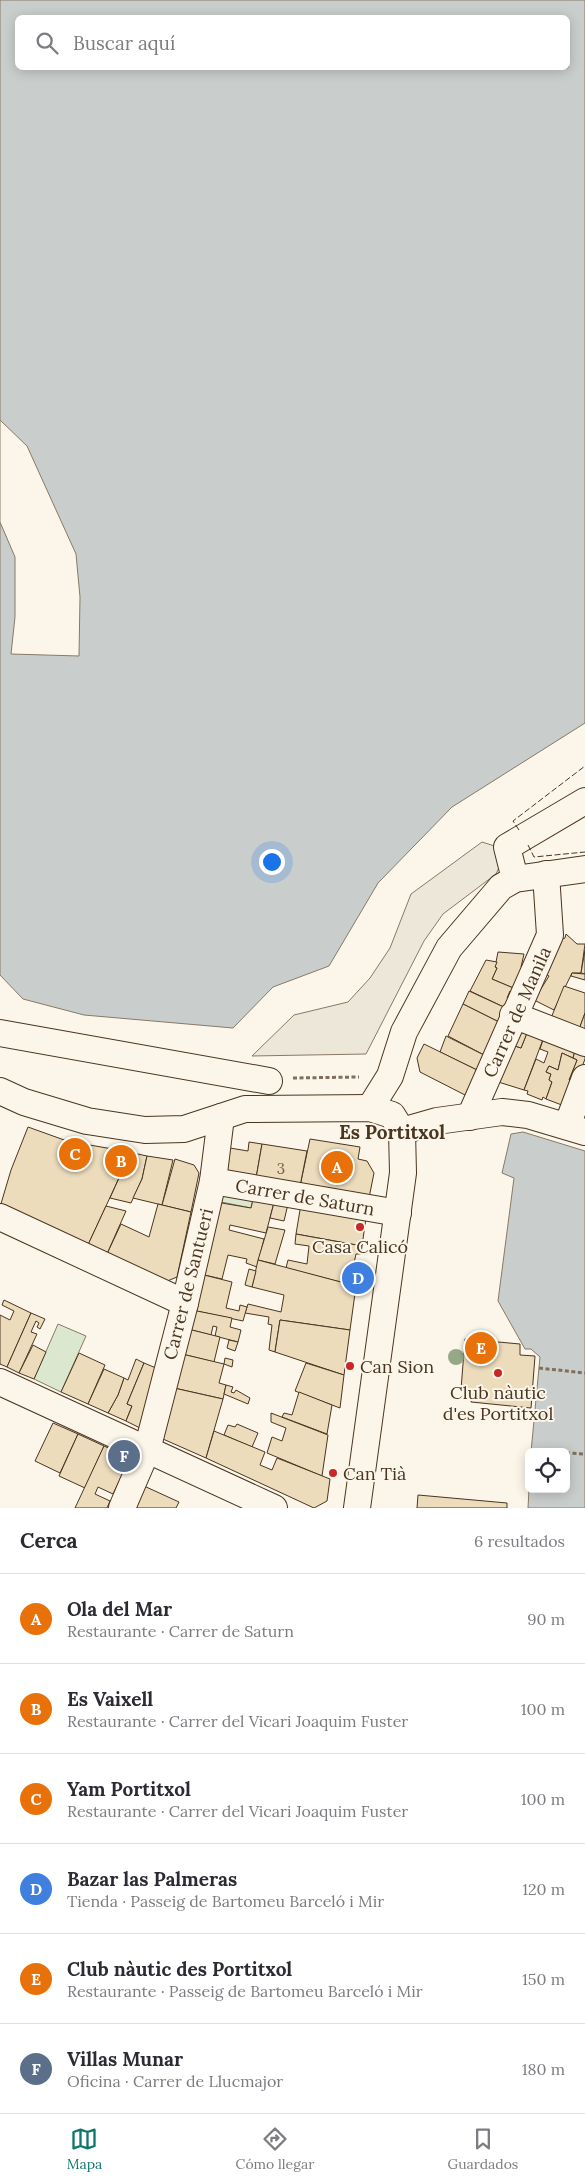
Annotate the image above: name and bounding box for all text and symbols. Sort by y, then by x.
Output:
search box [15,15,570,70]
icon: search [33,29,61,57]
text: Buscar aquí [73,31,175,55]
your location [259,849,285,875]
street label: Carrer de Manila [478,943,556,1081]
district label: Es Portitxol [339,1120,445,1144]
pin: C [59,1135,91,1173]
pin: B [105,1142,137,1180]
pin: A [321,1148,353,1186]
house number: 3 [277,1159,285,1178]
street label: Carrer de Saturn [234,1173,376,1221]
street label: Carrer de Santueri [158,1206,218,1362]
marker: Casa Calicó [354,1221,366,1233]
place label: Casa Calicó [312,1235,408,1258]
pin: D [342,1259,374,1297]
pin: E [465,1329,497,1367]
place label: Can Sion [360,1355,434,1378]
marker: Can Sion [344,1360,356,1372]
marker: Club nàutic d'es Portitxol [492,1367,504,1379]
place label: Club nàutic d'es Portitxol [443,1381,553,1425]
pin: F [108,1437,140,1475]
map controls [525,1448,570,1493]
button: locate [525,1448,570,1493]
place label: Can Tià [343,1462,406,1485]
marker: Can Tià [327,1467,339,1479]
text: Cerca [20,1527,78,1554]
text: 6 resultados [474,1531,565,1551]
text: Ola del Mar [67,1597,172,1621]
text: A [31,1609,41,1629]
text: 90 m [527,1609,565,1629]
text: Restaurante · Carrer de Saturn [67,1621,294,1641]
text: Es Vaixell [67,1687,153,1711]
text: B [31,1699,41,1719]
text: 100 m [521,1699,565,1719]
text: Restaurante · Carrer del Vicari Joaquim Fuster [67,1711,408,1731]
text: Yam Portitxol [67,1777,191,1801]
text: C [30,1789,42,1809]
text: 100 m [521,1789,565,1809]
text: Restaurante · Carrer del Vicari Joaquim Fuster [67,1801,408,1821]
text: Bazar las Palmeras [67,1867,237,1891]
text: D [30,1879,42,1899]
text: 120 m [522,1879,565,1899]
text: Tienda · Passeig de Bartomeu Barceló i Mir [67,1891,384,1911]
text: Club nàutic des Portitxol [67,1957,292,1981]
text: E [31,1969,41,1989]
text: 150 m [522,1969,565,1989]
text: Restaurante · Passeig de Bartomeu Barceló i Mir [67,1981,423,2001]
text: Villas Munar [67,2047,183,2071]
text: F [31,2059,41,2079]
text: 180 m [522,2059,565,2079]
text: Oficina · Carrer de Llucmajor [67,2071,283,2091]
tab: Mapa [67,2125,102,2173]
tab: Cómo llegar [236,2125,314,2173]
tab: Guardados [447,2125,518,2173]

